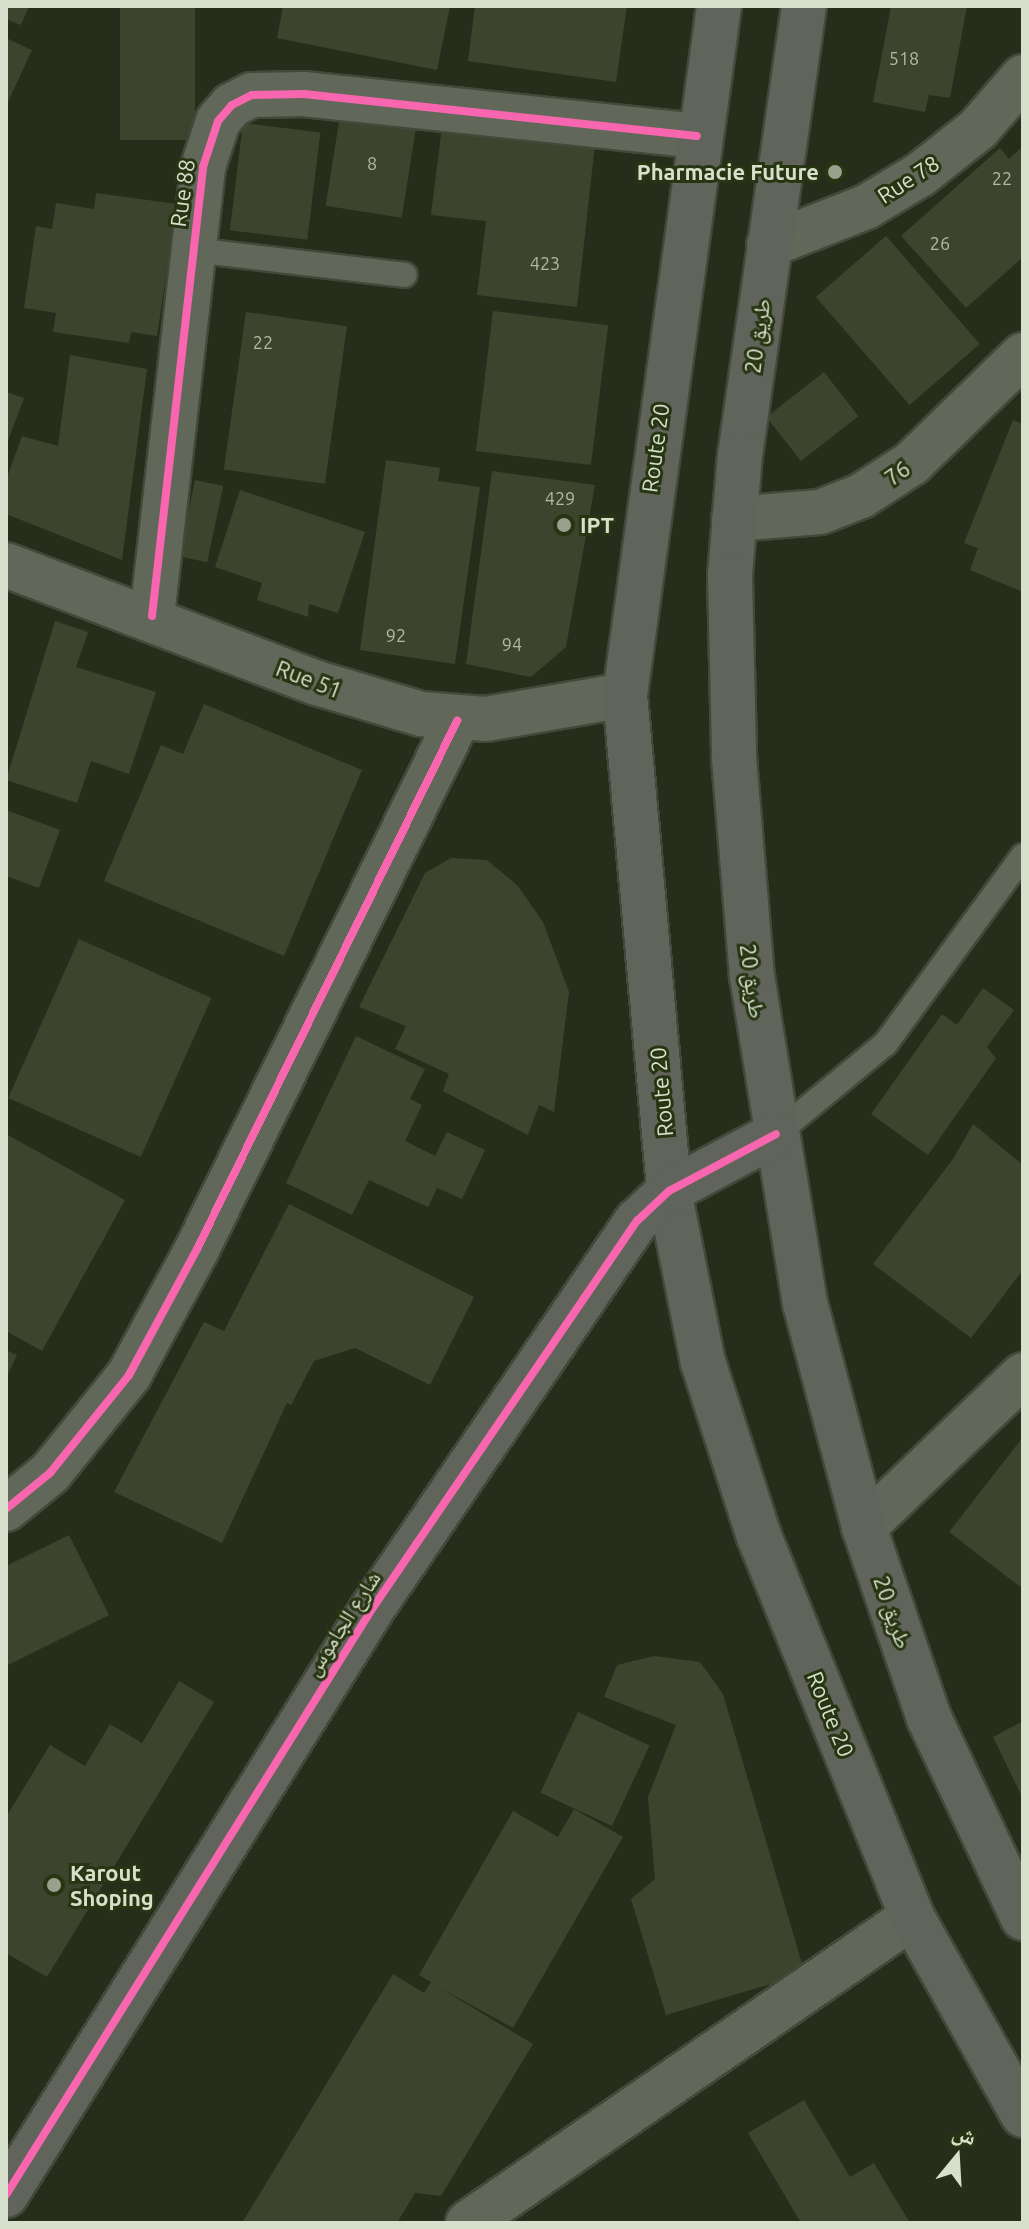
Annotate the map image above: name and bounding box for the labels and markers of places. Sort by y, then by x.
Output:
place label: Pharmacie Future [637,159,819,185]
marker: Pharmacie Future [826,163,844,181]
place label: IPT [580,512,614,538]
marker: IPT [555,516,573,534]
place label: Karout Shoping [70,1859,154,1910]
marker: Karout Shoping [45,1876,63,1894]

